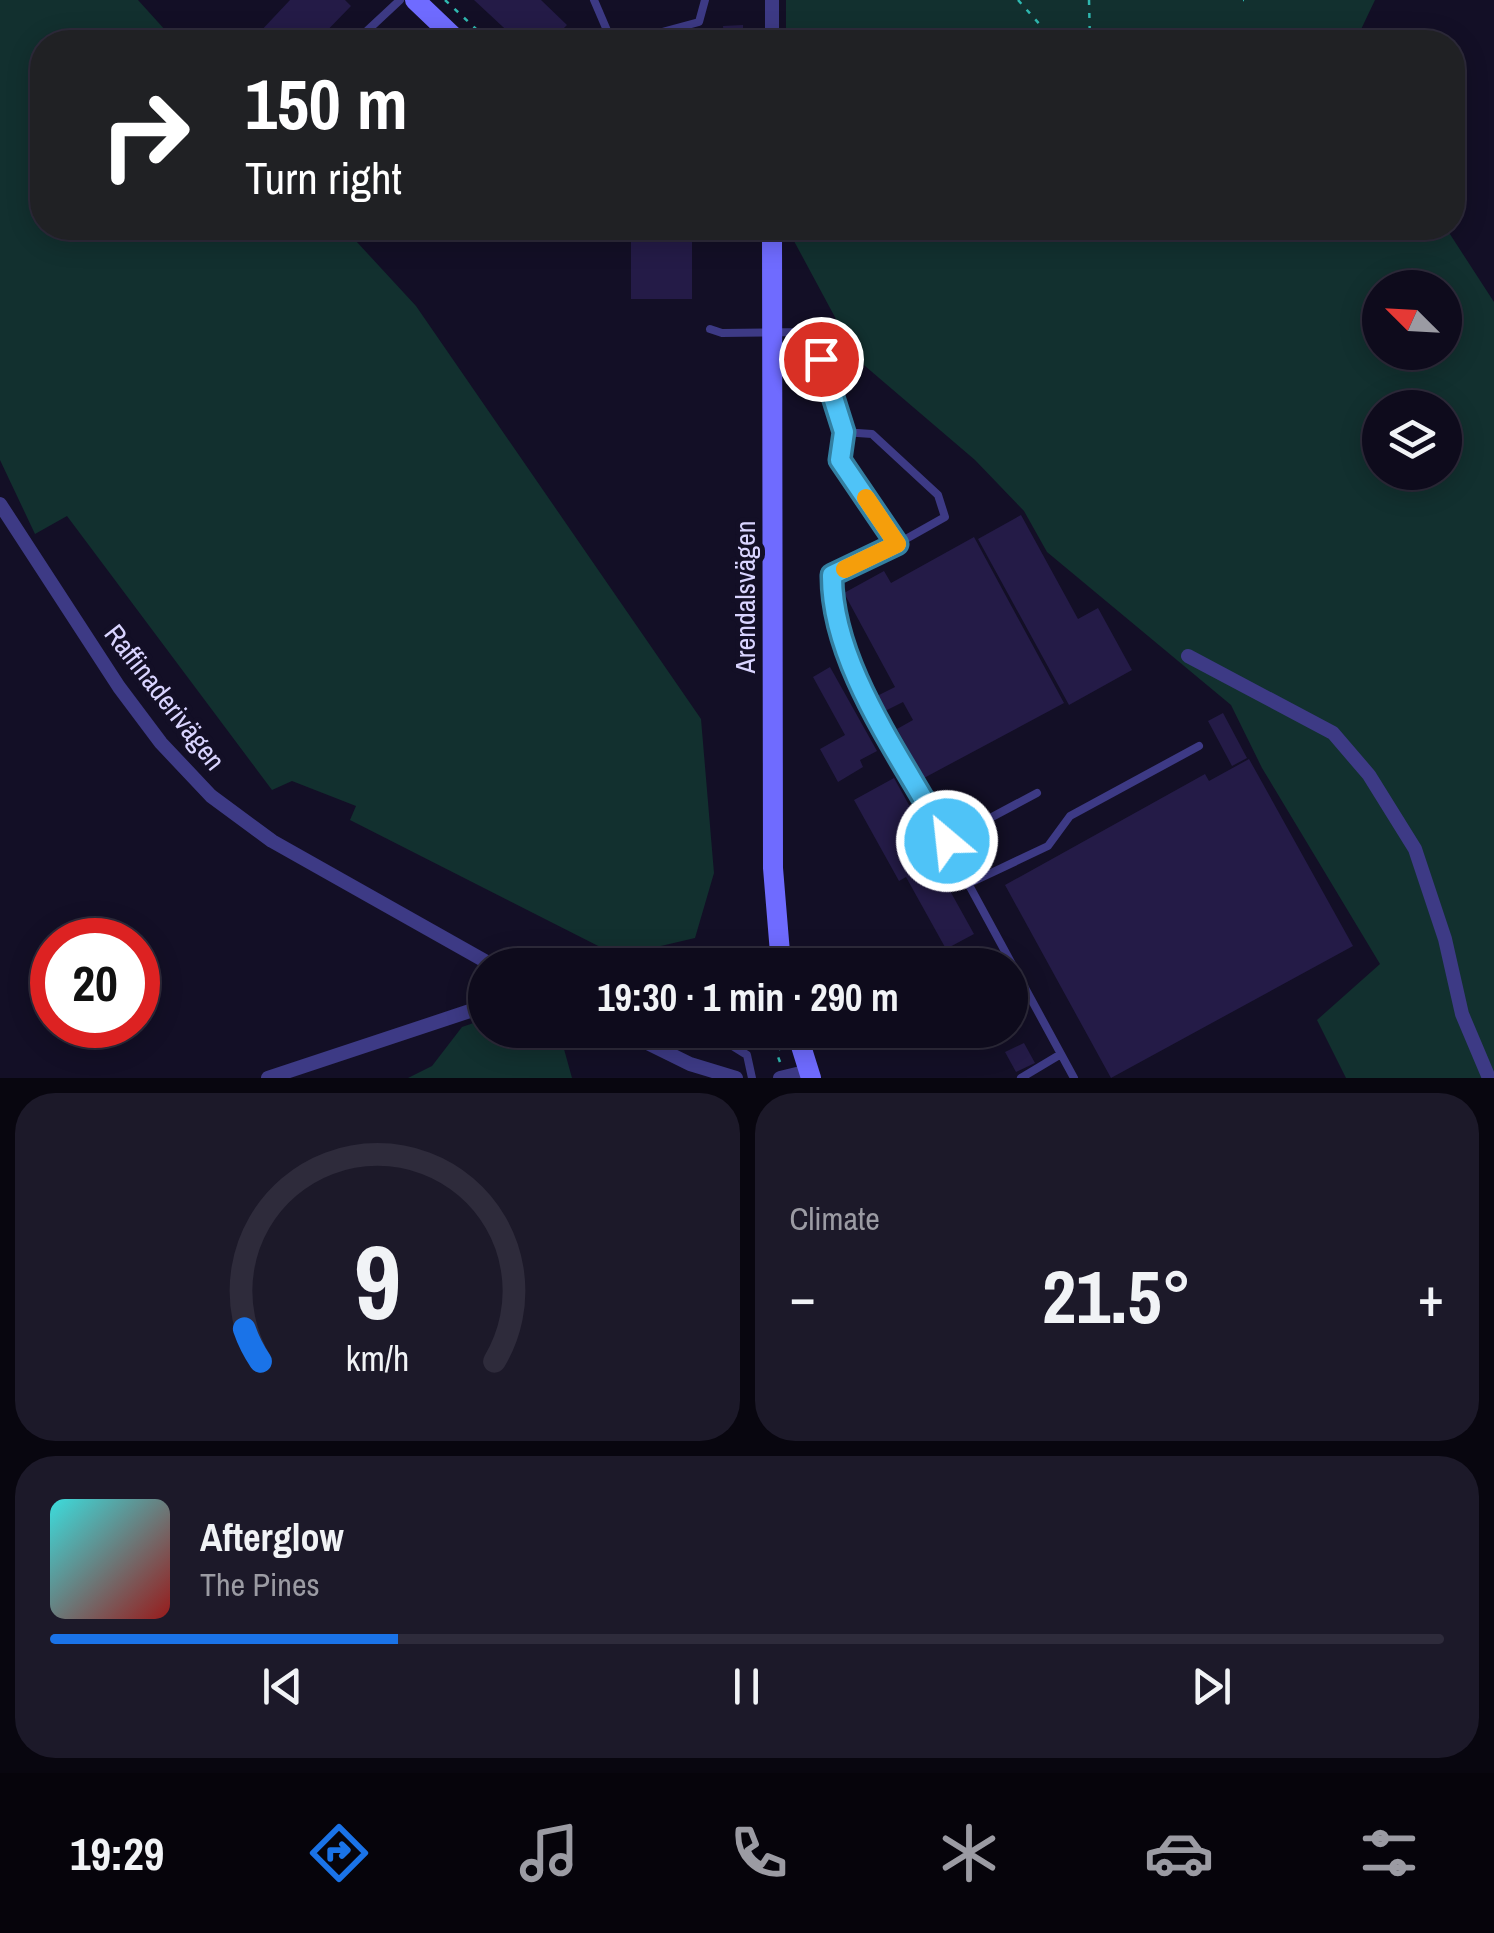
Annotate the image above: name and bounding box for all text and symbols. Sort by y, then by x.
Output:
text: 150 m [245,57,408,151]
icon: right [80,70,210,200]
text: Turn right [245,147,402,208]
north arrow [1362,270,1462,370]
map controls [1362,270,1462,490]
pin [779,317,864,402]
icon: arrive [794,332,849,387]
button: layers [1362,390,1462,490]
street label: Arendalsvägen [726,520,764,675]
street label: Raffinaderivägen [96,616,234,778]
position arrow [895,789,999,893]
speed limit sign: 20 [30,918,160,1048]
text: 19:30 · 1 min · 290 m [597,972,899,1023]
text: Climate [790,1197,880,1240]
text: 9 [354,1211,401,1351]
text: 21.5° [1042,1245,1192,1346]
text: − [790,1259,816,1333]
text: + [1418,1259,1444,1333]
text: km/h [345,1334,409,1382]
text: Afterglow [200,1512,344,1563]
text: The Pines [200,1563,320,1606]
icon: previous [255,1659,310,1714]
icon: pause [719,1659,774,1714]
icon: next [1184,1659,1239,1714]
icon: directions [304,1818,374,1888]
icon: music [514,1818,584,1888]
icon: phone [724,1818,794,1888]
icon: climate [934,1818,1004,1888]
icon: car [1144,1818,1214,1888]
icon: filters [1354,1818,1424,1888]
text: 19:29 [70,1823,164,1884]

